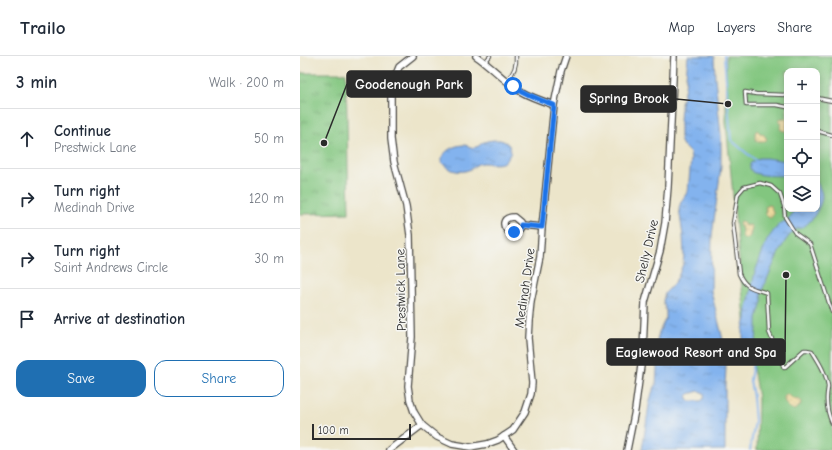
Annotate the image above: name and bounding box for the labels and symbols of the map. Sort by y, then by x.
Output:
callout: Goodenough Park [347,71,471,97]
text: Goodenough Park [355,76,463,93]
route start [504,77,522,95]
callout: Spring Brook [581,86,676,112]
text: Spring Brook [589,90,669,107]
street label: Shelly Drive [632,218,661,284]
route end [505,223,523,241]
street label: Medinah Drive [511,247,538,329]
street label: Prestwick Lane [392,248,409,331]
callout: Eaglewood Resort and Spa [607,339,785,365]
text: Eaglewood Resort and Spa [615,344,777,361]
scale bar [312,422,411,441]

